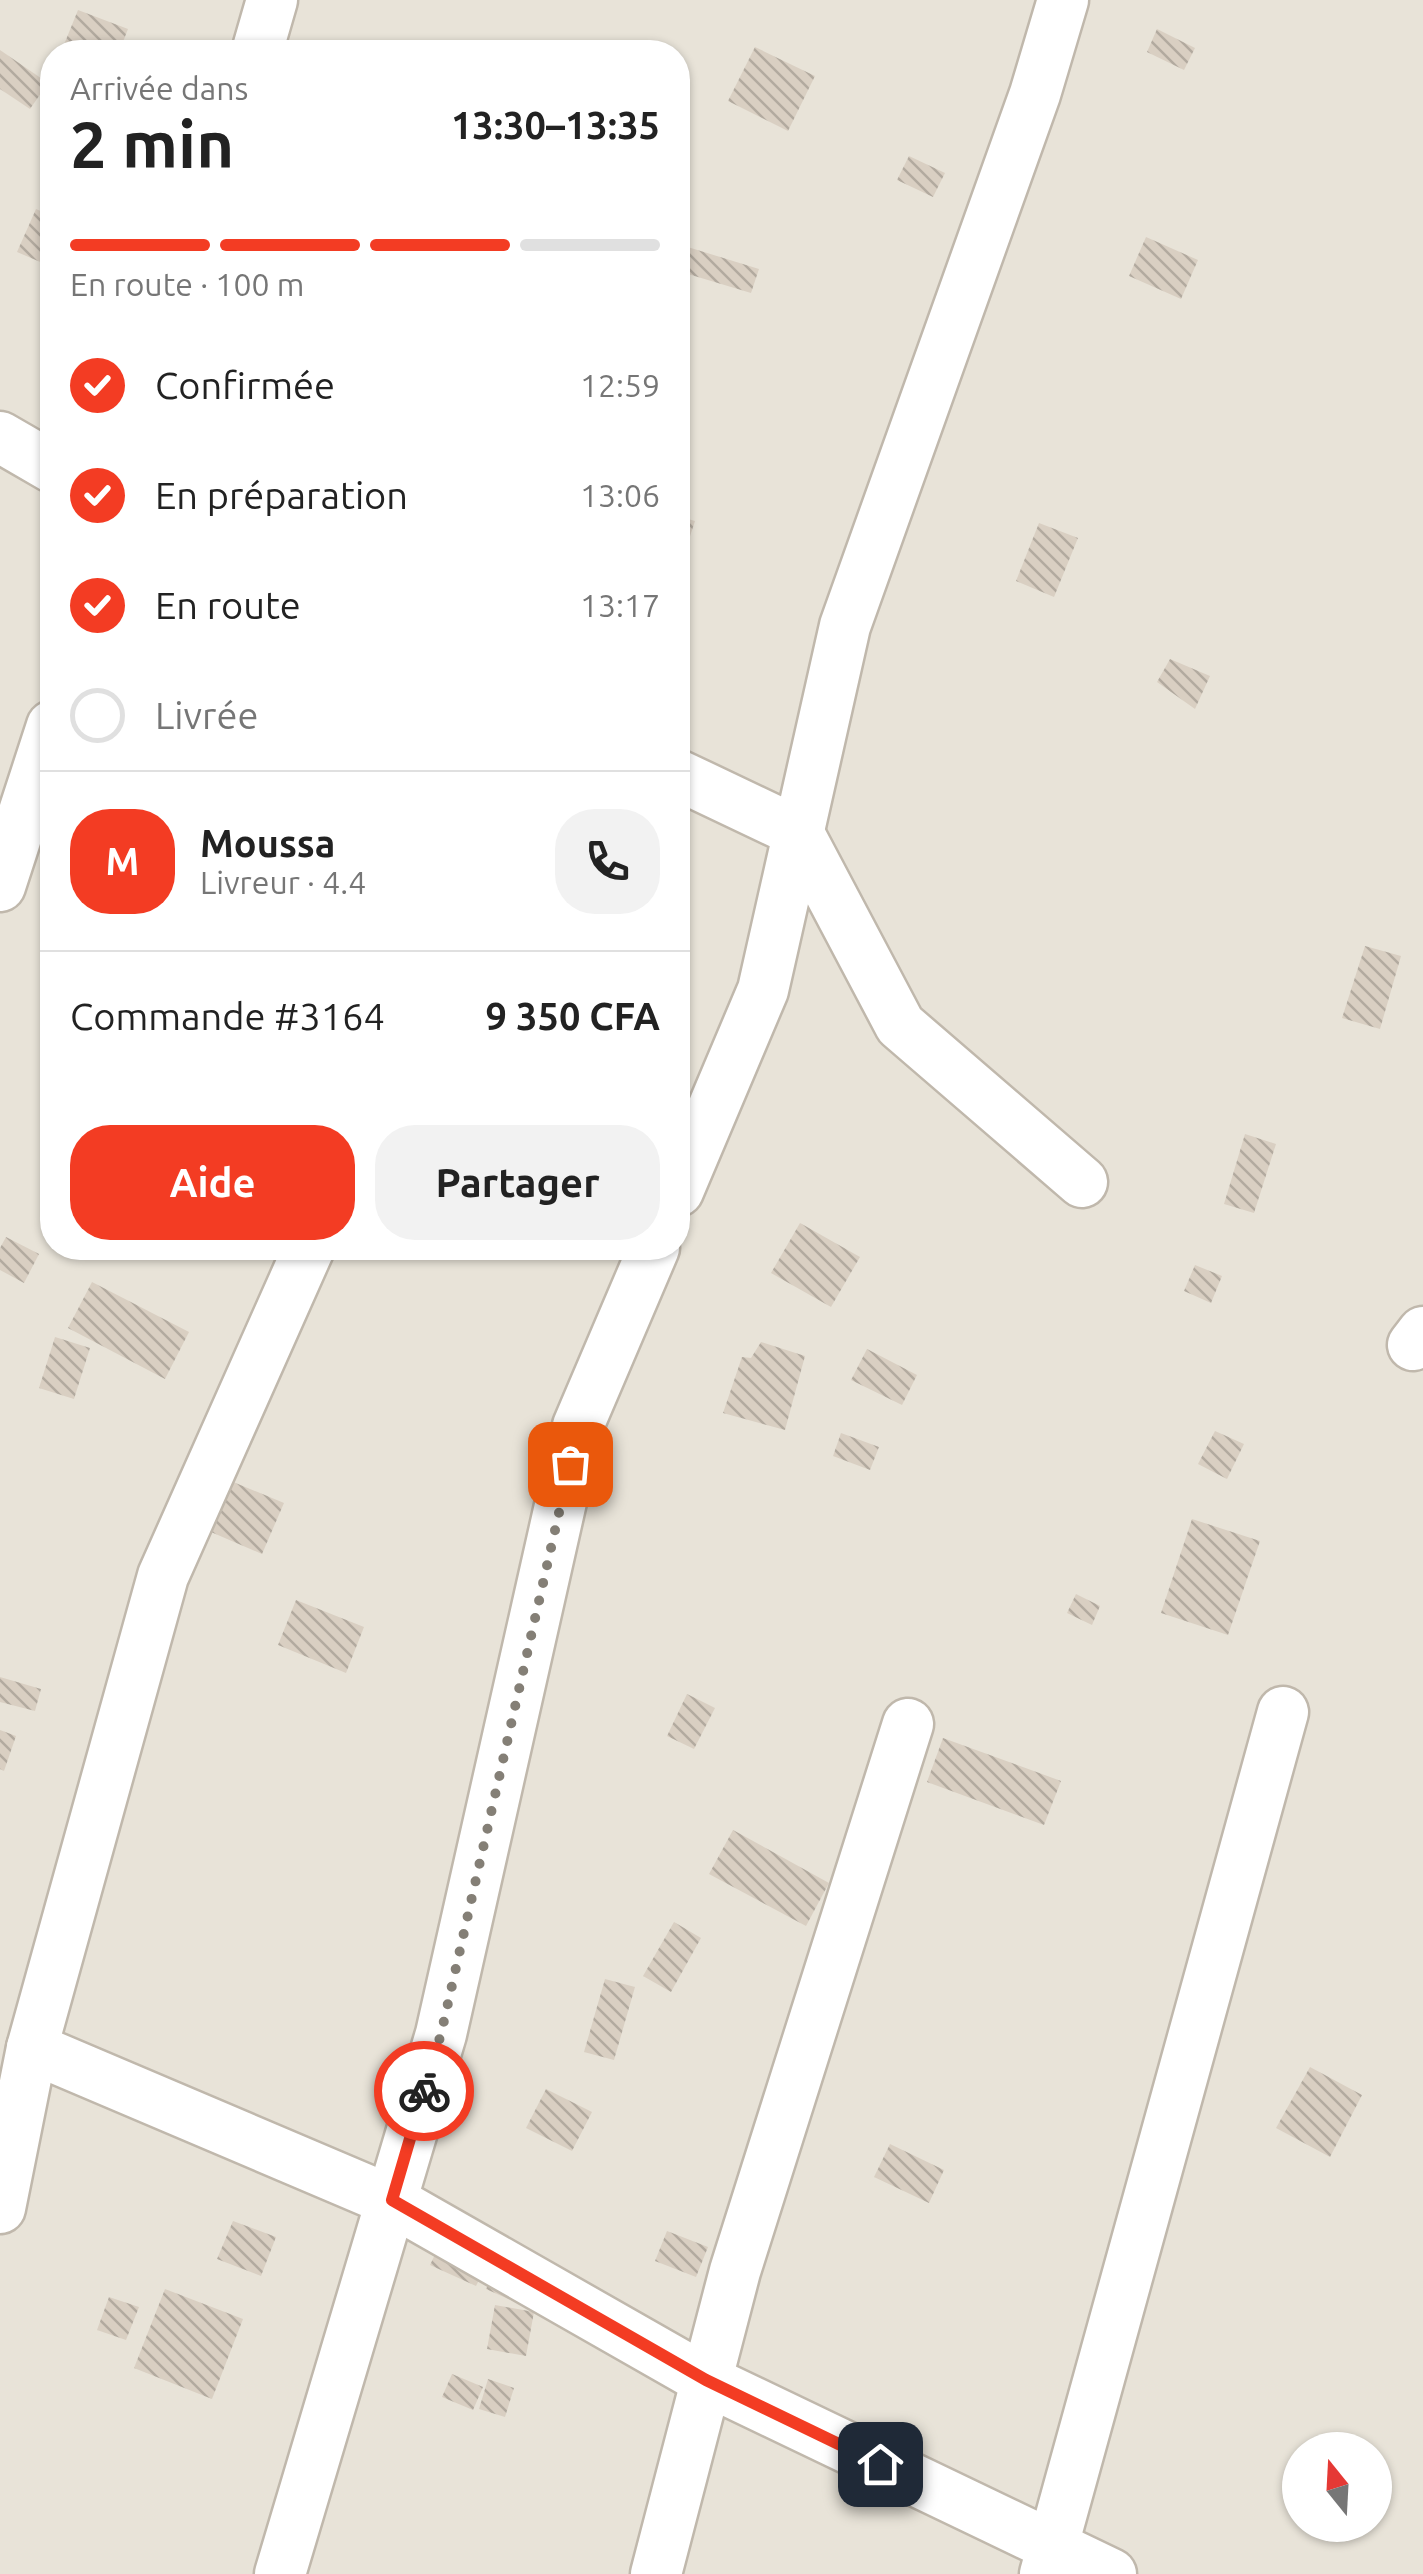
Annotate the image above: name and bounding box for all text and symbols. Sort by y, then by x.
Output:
text: Arrivée dans [70,70,248,106]
text: 13:30–13:35 [451,104,660,146]
text: 2 min [70,107,234,180]
text: En route · 100 m [70,266,304,302]
icon: check [70,358,125,413]
text: Confirmée [155,364,335,406]
text: 12:59 [580,367,660,403]
icon: check [70,468,125,523]
text: En préparation [155,474,408,516]
text: 13:06 [580,477,660,513]
icon: check [70,578,125,633]
text: En route [155,584,301,626]
text: 13:17 [580,587,660,623]
text: Livrée [155,694,258,736]
button: phone [555,809,660,914]
text: Moussa [200,822,335,864]
text: M [106,840,139,882]
text: Livreur · 4.4 [200,864,366,900]
text: Commande #3164 [70,995,385,1037]
text: 9 350 CFA [486,995,660,1037]
button: Aide [70,1125,355,1240]
button: Partager [375,1125,660,1240]
pin [528,1422,613,1507]
icon: bag [543,1437,598,1492]
courier [374,2041,474,2141]
icon: bike [397,2064,452,2119]
pin [838,2422,923,2507]
north arrow [1282,2432,1392,2542]
map controls [1282,2432,1392,2542]
icon: home [853,2437,908,2492]

